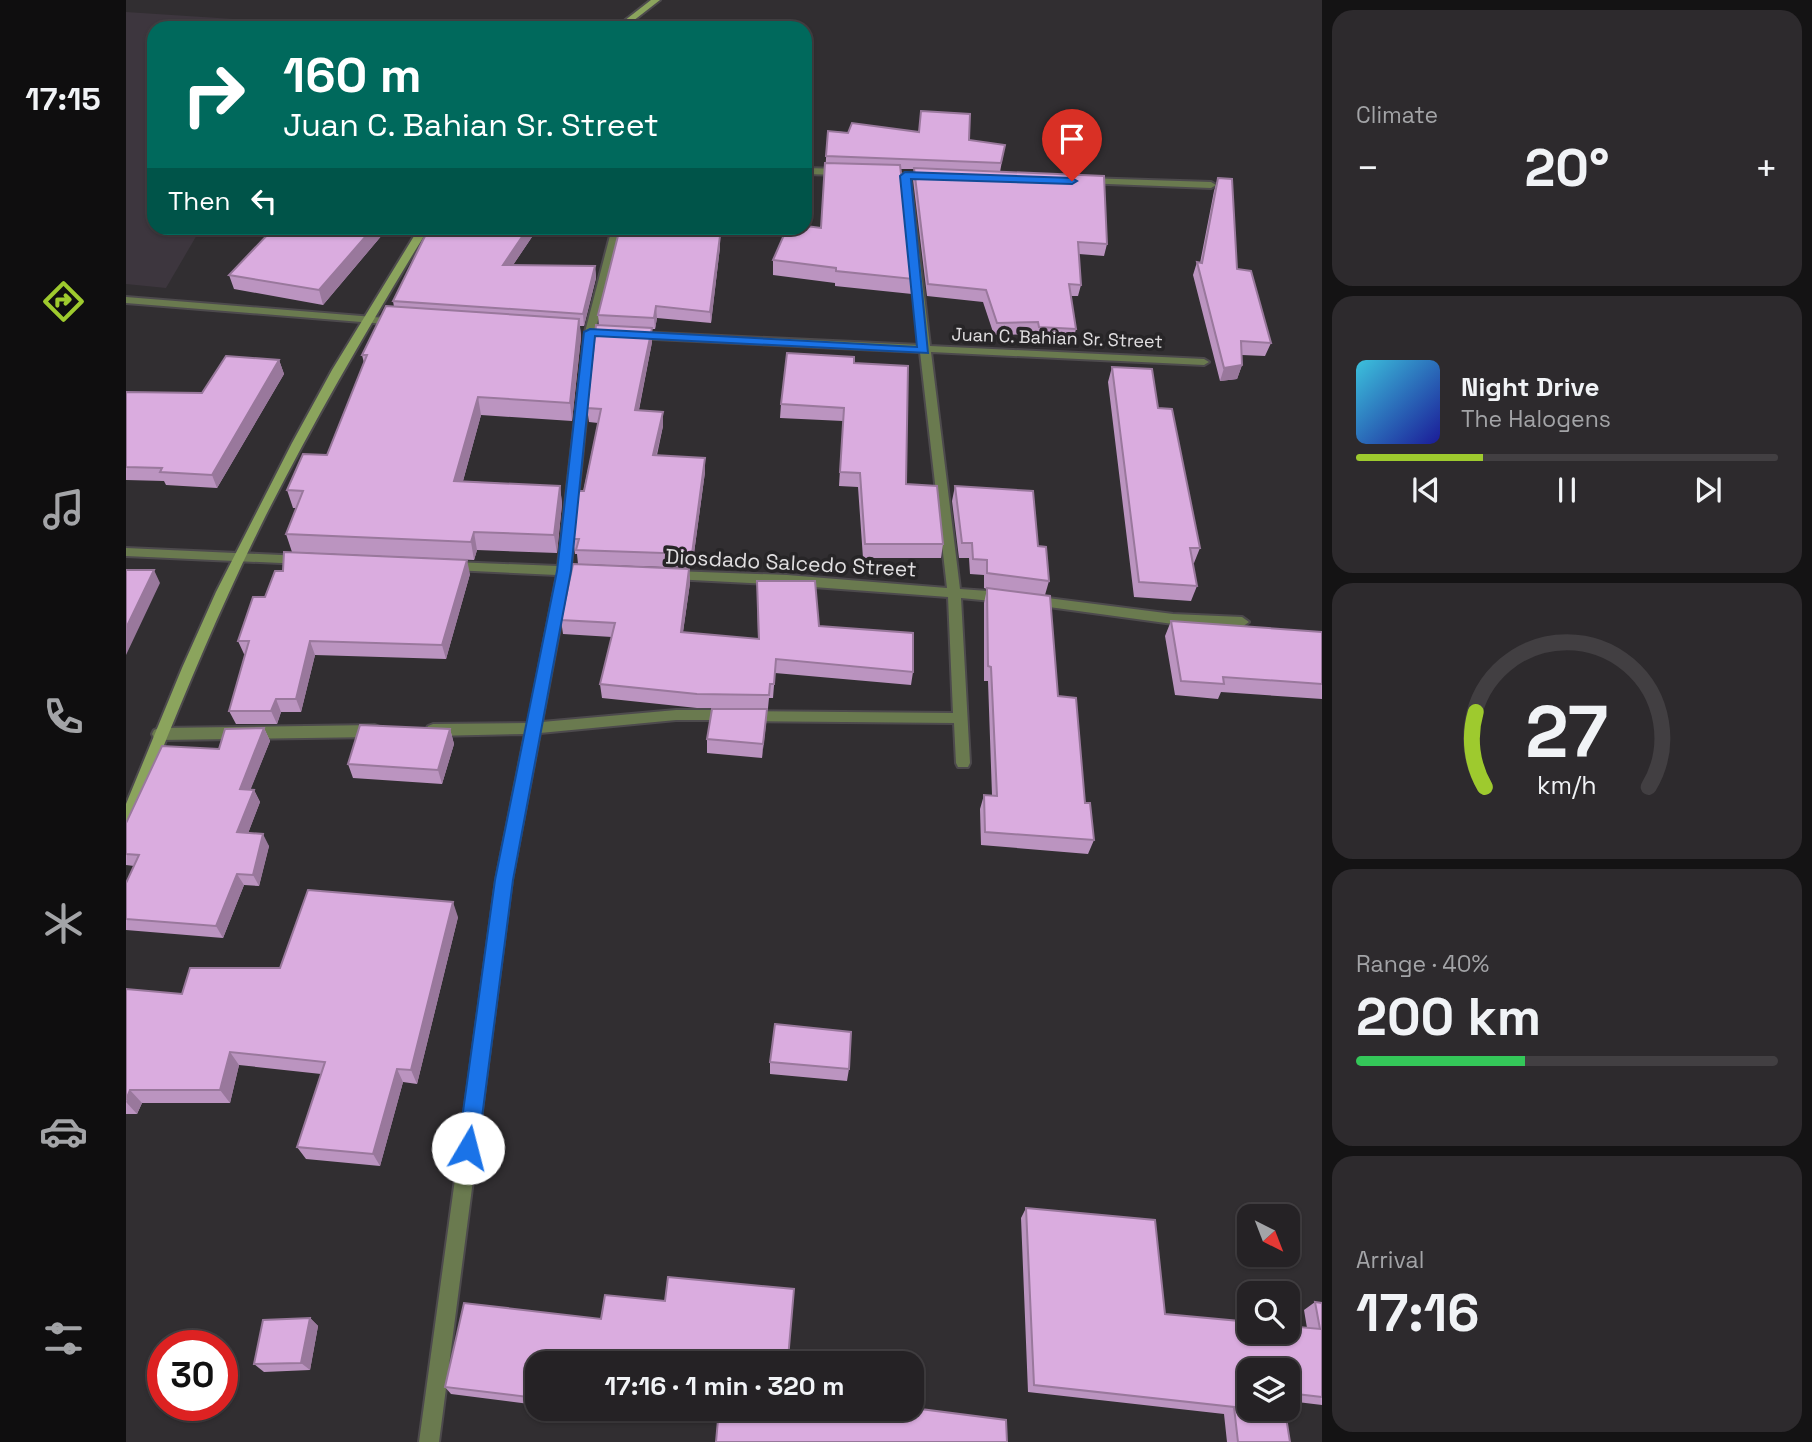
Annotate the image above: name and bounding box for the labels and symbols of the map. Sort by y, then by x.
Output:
pin [1042,109,1102,181]
street label: Juan C. Bahian Sr. Street [951,322,1163,353]
street label: Diosdado Salcedo Street [665,542,917,583]
position arrow [431,1111,505,1185]
north arrow [1237,1204,1300,1267]
speed limit sign: 30 [147,1330,238,1421]

